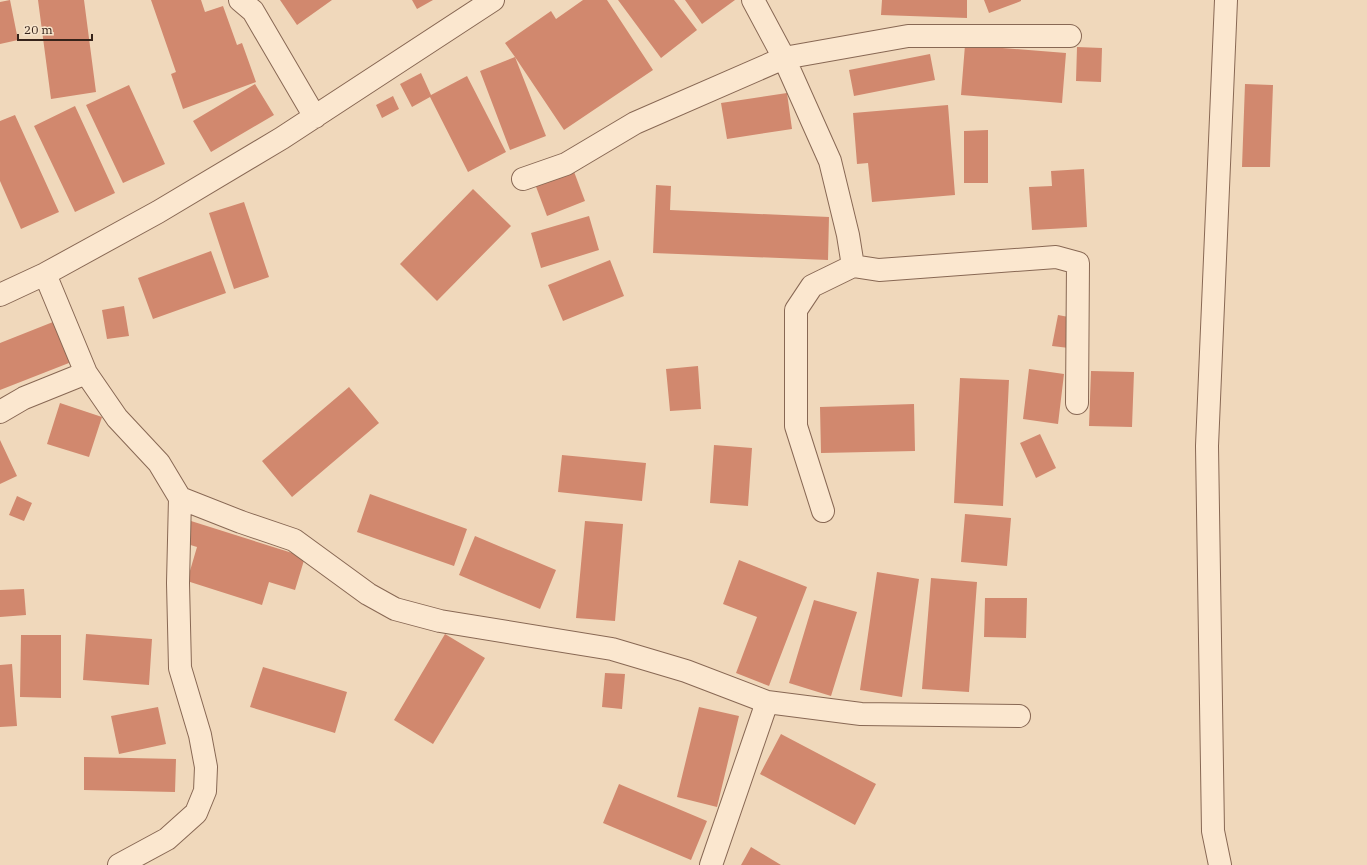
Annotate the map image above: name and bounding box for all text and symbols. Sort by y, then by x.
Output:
scale bar [18,16,92,42]
text: 20 m [24,22,53,37]

